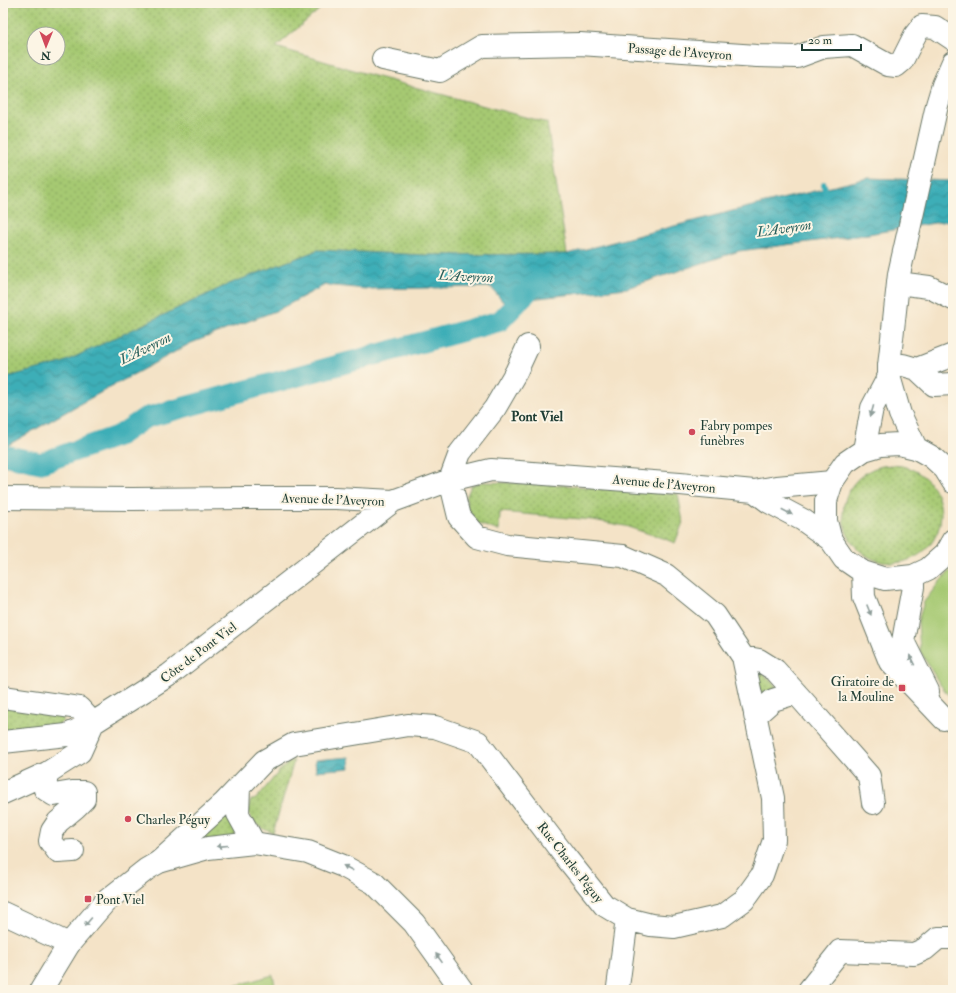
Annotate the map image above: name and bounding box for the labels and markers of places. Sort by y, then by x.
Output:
place label: Fabry pompes funèbres [700,418,773,449]
marker: Fabry pompes funèbres [687,427,697,437]
place label: Giratoire de la Mouline [831,674,895,705]
marker: Giratoire de la Mouline [897,683,907,693]
place label: Charles Péguy [136,812,210,829]
marker: Charles Péguy [123,814,133,824]
place label: Pont Viel [96,892,145,908]
marker: Pont Viel [83,894,93,904]

